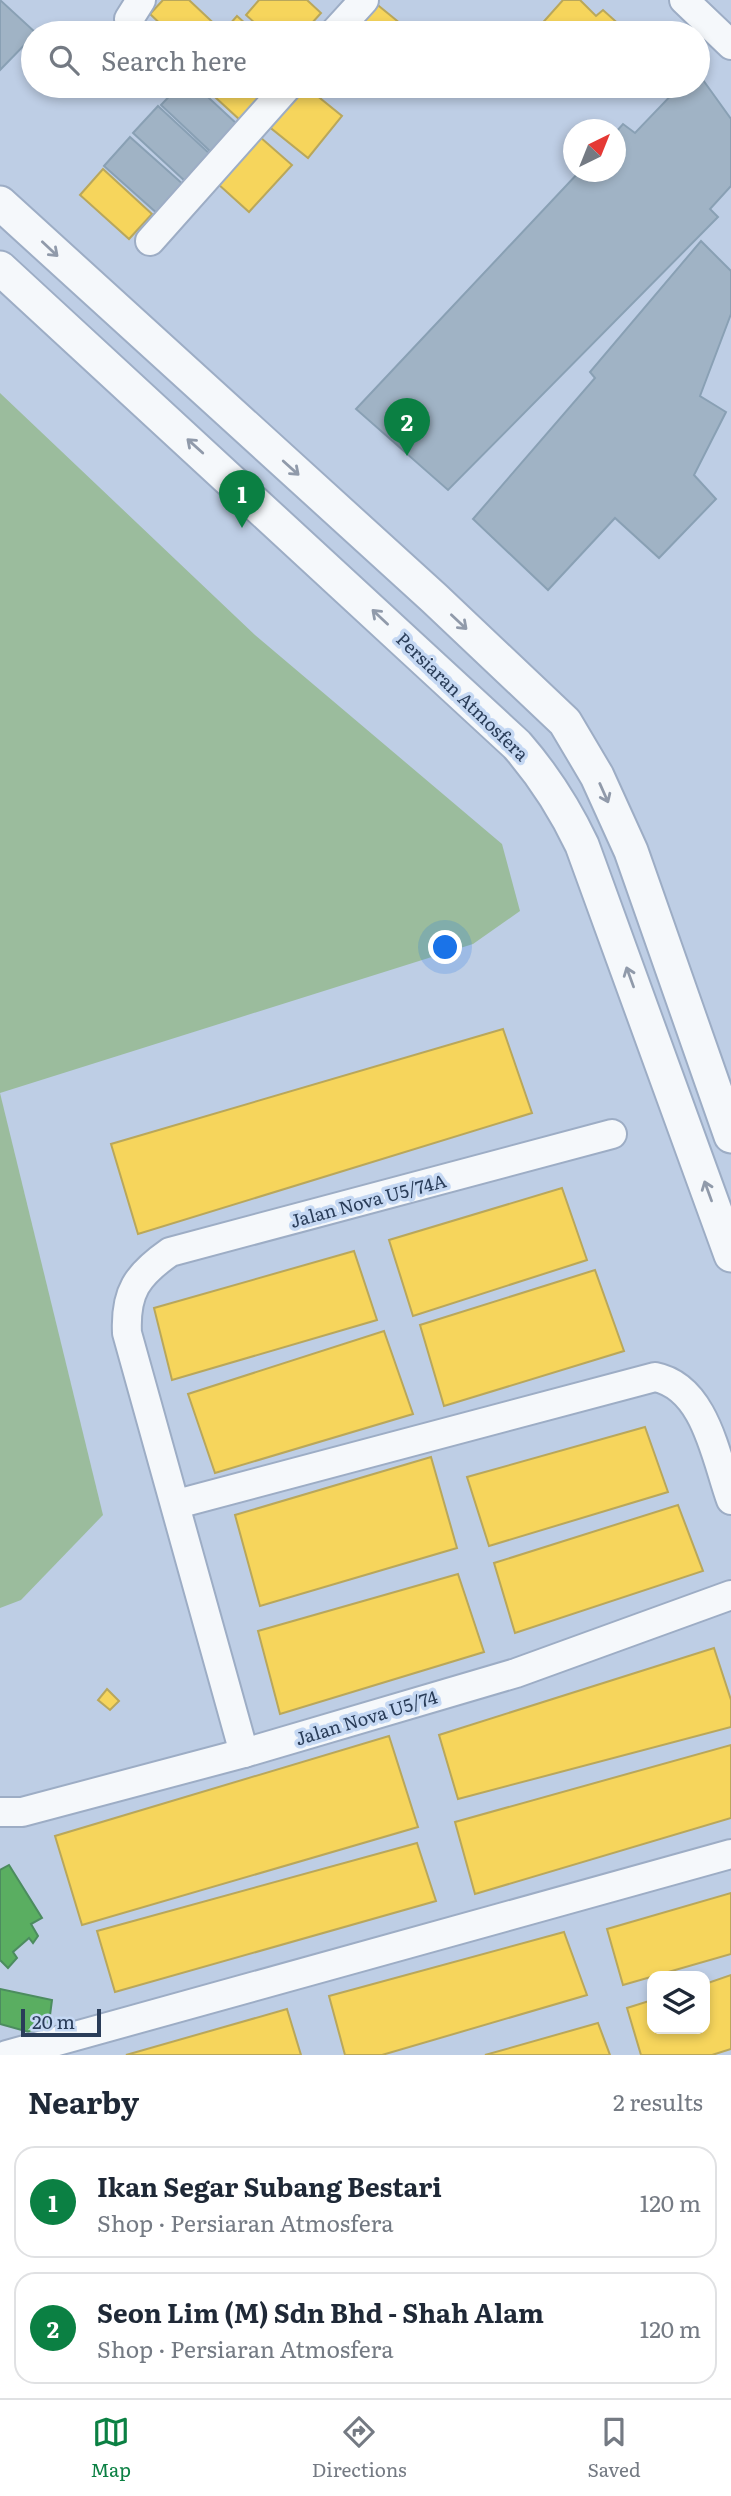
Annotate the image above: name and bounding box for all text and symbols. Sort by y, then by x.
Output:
search box [21,21,710,98]
text: Search here [101,40,247,79]
icon: search [45,41,83,79]
north arrow [563,119,626,182]
one-way arrow [41,241,59,257]
pin: 2 [384,398,430,456]
one-way arrow [187,438,205,454]
one-way arrow [282,460,300,476]
pin: 1 [219,470,265,528]
one-way arrow [371,609,389,625]
one-way arrow [450,613,467,630]
street label: Persiaran Atmosfera [391,626,536,767]
one-way arrow [598,782,612,803]
your location [428,930,462,964]
one-way arrow [623,967,635,989]
street label: Jalan Nova U5/74A [287,1166,449,1234]
one-way arrow [701,1180,713,1202]
street label: Jalan Nova U5/74 [292,1683,440,1751]
map controls [647,1971,710,2034]
button: layers [647,1971,710,2034]
scale bar [21,2006,102,2038]
text: 20 m [32,2007,75,2035]
text: Nearby [28,2079,139,2123]
text: 2 results [613,2084,703,2118]
text: Ikan Segar Subang Bestari [97,2166,442,2205]
text: 1 [48,2185,58,2219]
text: 120 m [640,2185,701,2219]
text: Shop · Persiaran Atmosfera [97,2205,394,2239]
text: Seon Lim (M) Sdn Bhd - Shah Alam [97,2292,544,2331]
text: 2 [47,2311,59,2345]
text: 120 m [640,2311,701,2345]
text: Shop · Persiaran Atmosfera [97,2331,394,2365]
tab: Map [90,2413,131,2483]
tab: Directions [312,2413,407,2483]
tab: Saved [588,2413,641,2483]

